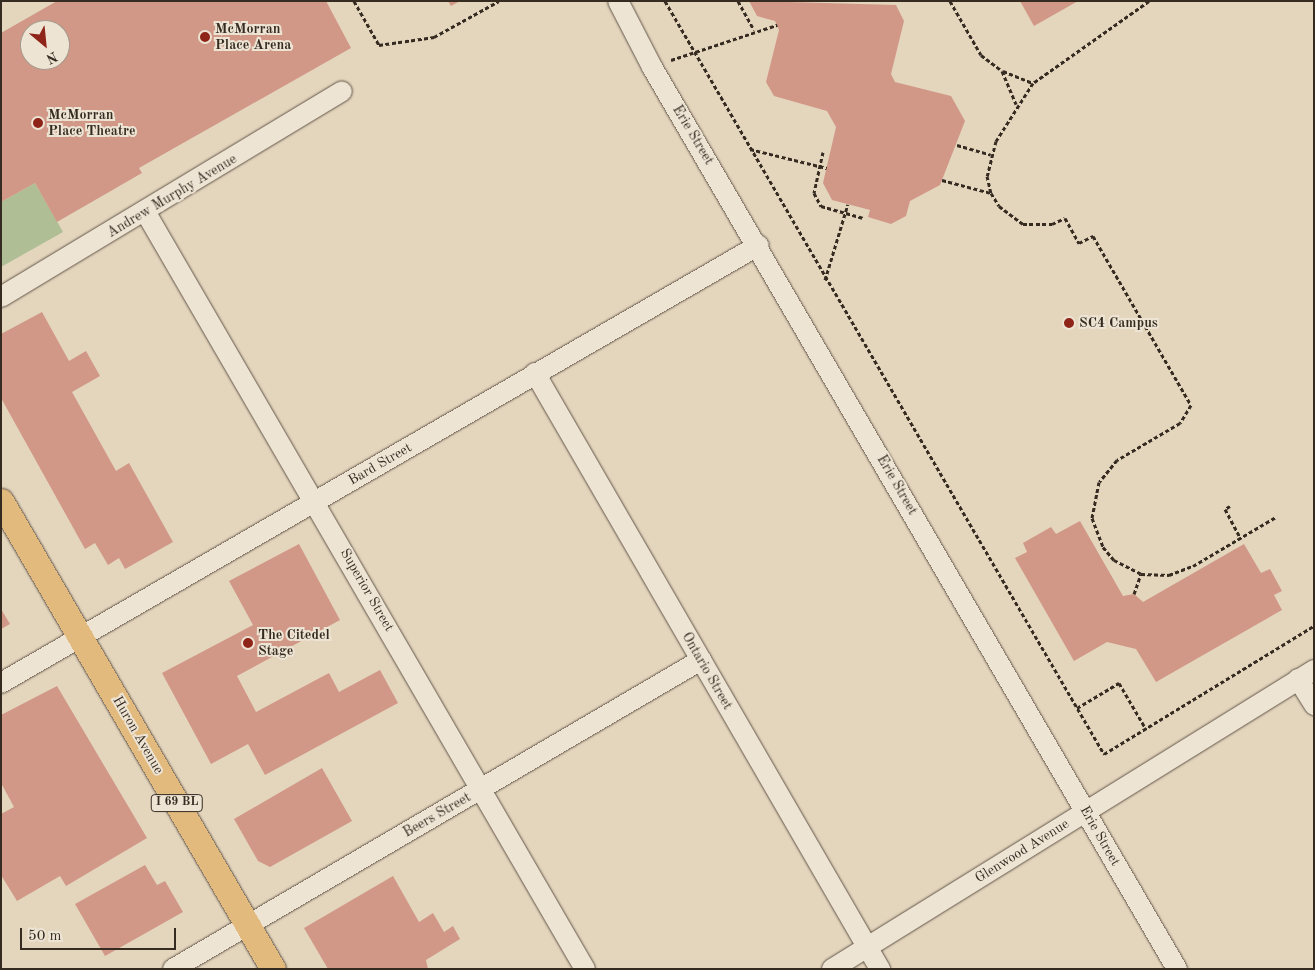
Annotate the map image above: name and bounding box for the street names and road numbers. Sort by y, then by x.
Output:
street label: Erie Street [669,102,717,168]
street label: Andrew Murphy Avenue [104,151,240,241]
street label: Bard Street [345,439,415,489]
street label: Erie Street [873,452,921,518]
street label: Superior Street [336,545,398,635]
street label: Ontario Street [678,629,736,713]
street label: Huron Avenue [109,693,167,777]
street label: Beers Street [400,789,474,841]
road number: I 69 BL [151,794,203,812]
street label: Erie Street [1076,803,1124,869]
street label: Glenwood Avenue [972,815,1072,887]

